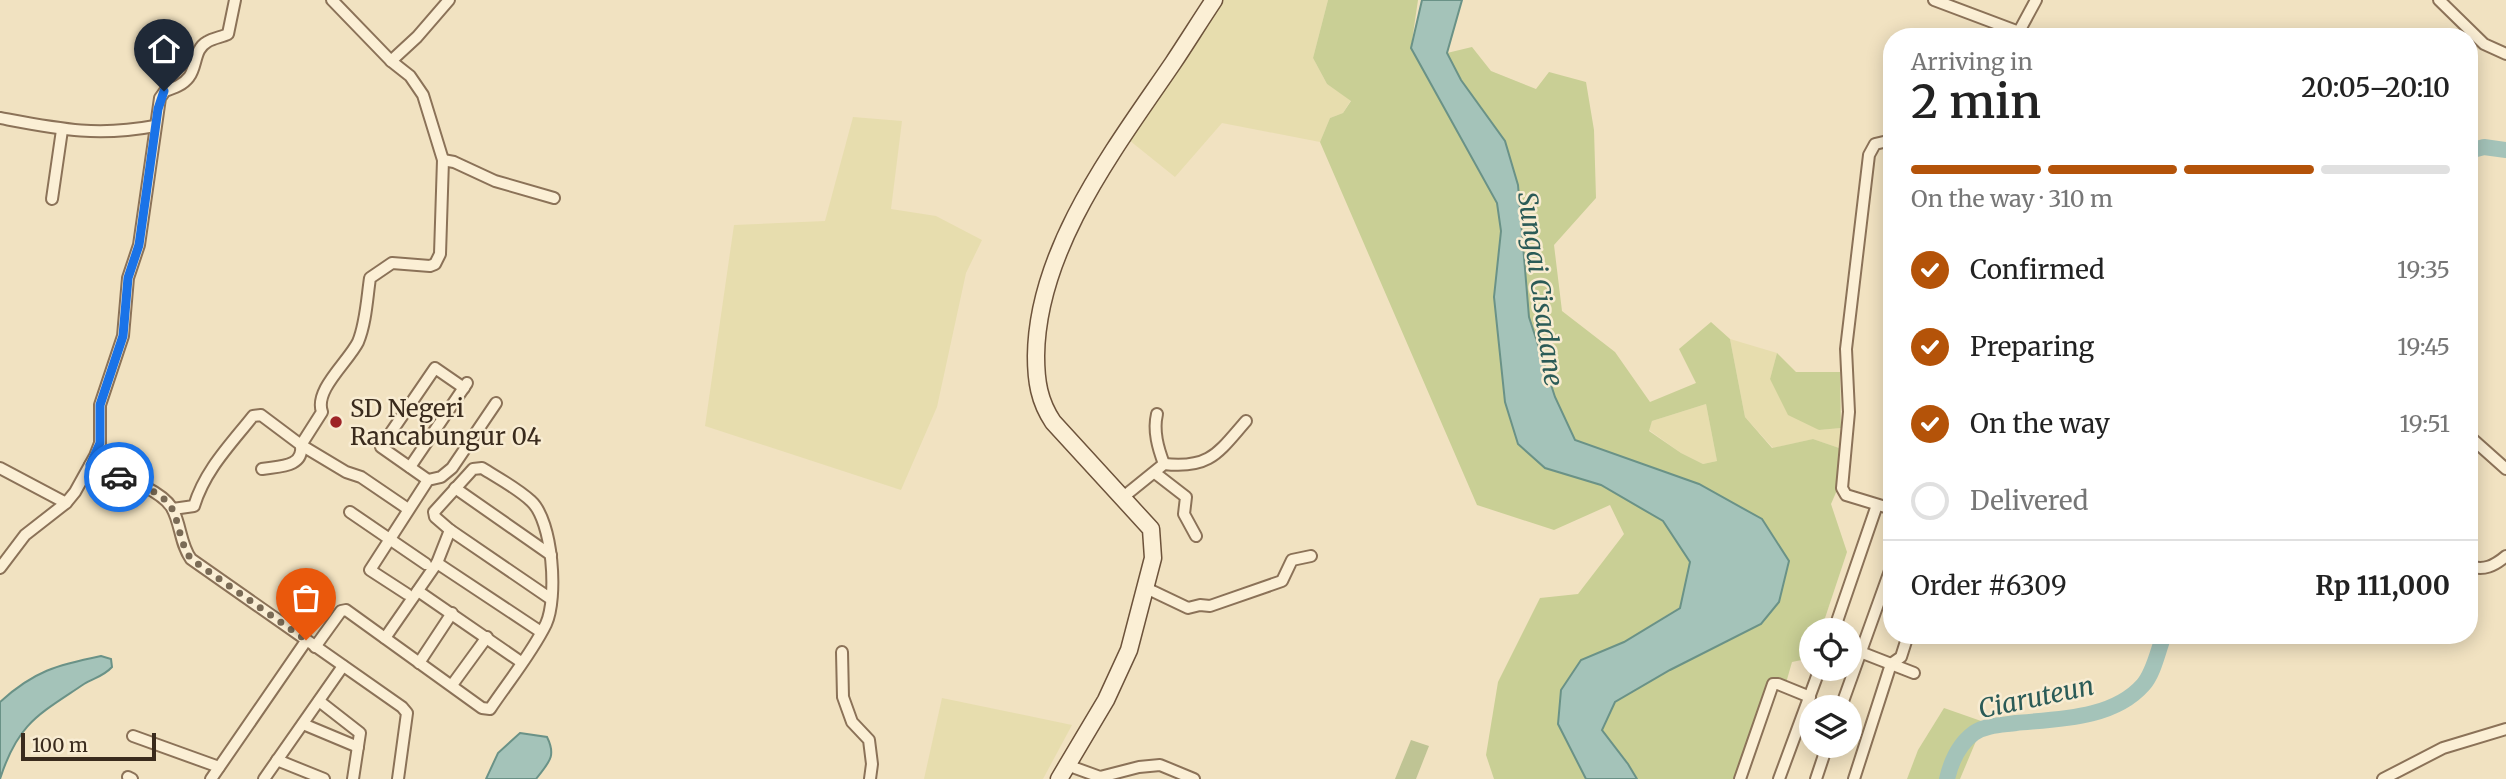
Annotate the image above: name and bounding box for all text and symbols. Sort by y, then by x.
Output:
pin [134,19,194,91]
icon: home [145,30,183,68]
text: Arriving in [1911,47,2033,76]
text: 20:05–20:10 [2301,71,2450,104]
text: 2 min [1911,73,2041,131]
text: On the way · 310 m [1911,184,2113,213]
water label: Sungai Cisadane [1511,190,1571,388]
icon: check [1911,251,1949,289]
text: Confirmed [1970,253,2105,286]
text: 19:35 [2397,255,2450,284]
icon: check [1911,328,1949,366]
text: Preparing [1970,330,2094,363]
text: 19:45 [2397,332,2450,361]
place label: SD Negeri Rancabungur 04 [350,393,542,452]
icon: check [1911,405,1949,443]
text: On the way [1970,407,2110,440]
text: 19:51 [2400,409,2450,438]
marker: SD Negeri Rancabungur 04 [328,414,344,430]
courier [84,442,154,512]
icon: car [100,458,138,496]
text: Delivered [1970,484,2089,517]
pin [276,568,336,640]
text: Order #6309 [1911,569,2067,602]
text: Rp 111,000 [2315,569,2450,602]
icon: bag [287,579,325,617]
map controls [1799,618,1862,758]
button: locate [1799,618,1862,681]
water label: Ciaruteun [1975,669,2097,725]
button: layers [1799,695,1862,758]
scale bar [21,730,156,762]
text: 100 m [32,733,88,757]

